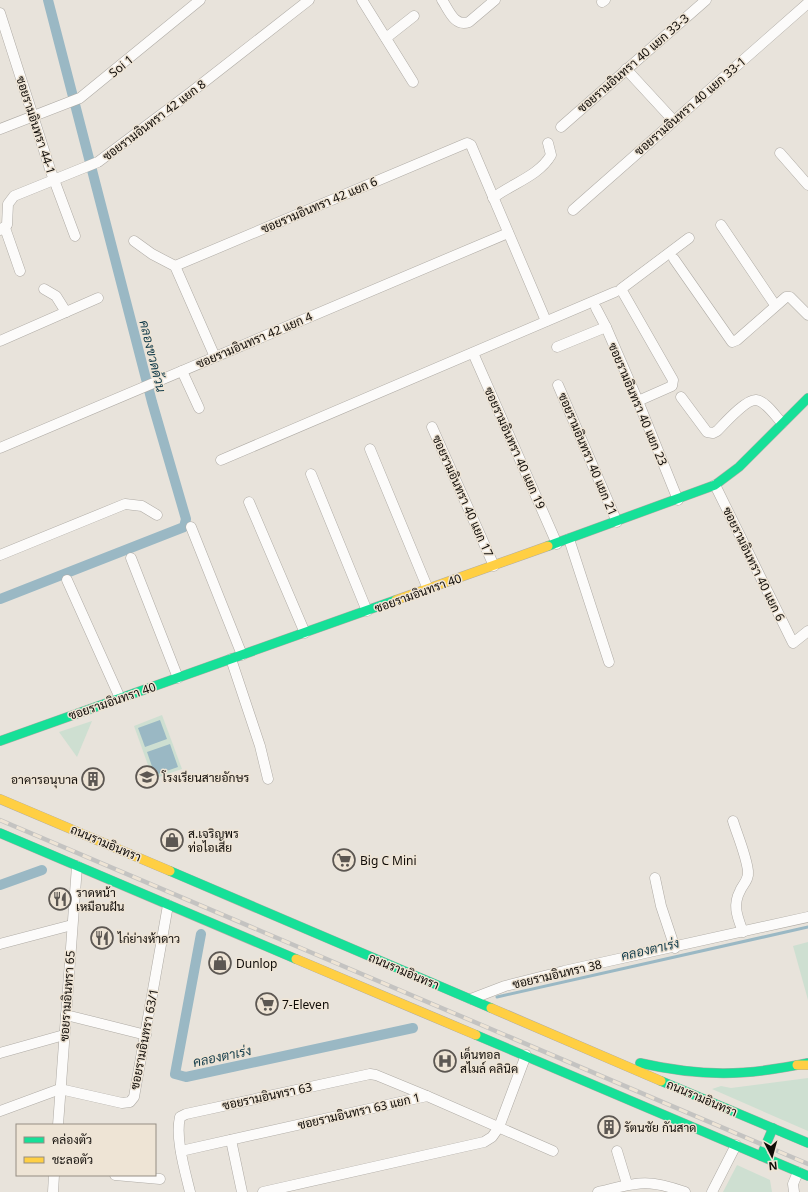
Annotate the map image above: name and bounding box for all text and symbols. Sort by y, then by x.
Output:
street label: ซอยรามอินทรา 40 แยก 33-3 [574,10,693,116]
street label: Soi 1 [105,51,137,81]
street label: ซอยรามอินทรา 40 แยก 33-1 [631,53,749,159]
street label: ซอยรามอินทรา 44-1 [12,74,60,176]
street label: ซอยรามอินทรา 42 แยก 8 [99,75,209,164]
street label: ซอยรามอินทรา 42 แยก 6 [258,173,380,237]
street label: ซอยรามอินทรา 42 แยก 4 [193,308,315,372]
water label: คลองขวดด้วน [135,318,171,395]
street label: ซอยรามอินทรา 40 แยก 23 [604,340,672,468]
street label: ซอยรามอินทรา 40 แยก 19 [480,384,550,512]
street label: ซอยรามอินทรา 40 แยก 21 [554,390,622,518]
street label: ซอยรามอินทรา 40 แยก 17 [428,432,498,560]
street label: ซอยรามอินทรา 40 แยก 6 [719,504,789,624]
street label: ซอยรามอินทรา 40 [372,569,464,617]
street label: ซอยรามอินทรา 40 [66,678,158,724]
school or university icon: โรงเรียนสายอักษร [134,764,160,790]
building icon: อาคารอนุบาล [80,766,106,792]
place label: โรงเรียนสายอักษร [161,769,250,786]
place label: อาคารอนุบาล [11,771,78,789]
street label: ถนนรามอินทรา [68,820,144,866]
place label: ส.เจริญพร ท่อไอเสีย [188,825,239,856]
shop icon: ส.เจริญพร ท่อไอเสีย [159,827,185,853]
supermarket icon: Big C Mini [331,847,357,873]
place label: Big C Mini [360,852,417,869]
place label: ราดหน้า เหมือนฝัน [76,884,125,915]
restaurant icon: ราดหน้า เหมือนฝัน [47,886,73,912]
restaurant icon: ไก่ย่างห้าดาว [89,925,115,951]
place label: ไก่ย่างห้าดาว [117,930,180,947]
water label: คลองตาเร่ง [619,934,681,964]
street label: ถนนรามอินทรา [366,948,442,994]
street label: ซอยรามอินทรา 65 [55,950,79,1042]
shop icon: Dunlop [207,950,233,976]
place label: Dunlop [236,955,277,972]
street label: ซอยรามอินทรา 38 [511,955,604,993]
street label: ซอยรามอินทรา 63/1 [126,987,162,1091]
supermarket icon: 7-Eleven [254,991,280,1017]
place label: 7-Eleven [282,996,329,1013]
water label: คลองตาเร่ง [191,1041,253,1071]
place label: เด็นทอล สไมล์ คลินิค [460,1046,518,1077]
hospital icon: เด็นทอล สไมล์ คลินิค [432,1048,458,1074]
street label: ถนนรามอินทรา [664,1075,740,1121]
street label: ซอยรามอินทรา 63 [221,1078,314,1114]
street label: ซอยรามอินทรา 63 แยก 1 [296,1089,422,1133]
building icon: รัตนชัย กันสาด [596,1114,622,1140]
place label: รัตนชัย กันสาด [624,1119,696,1136]
legend [16,1124,156,1176]
text: คล่องตัว [52,1131,92,1148]
north arrow [752,1136,792,1176]
text: ชะลอตัว [52,1151,93,1168]
text: N [768,1159,778,1174]

